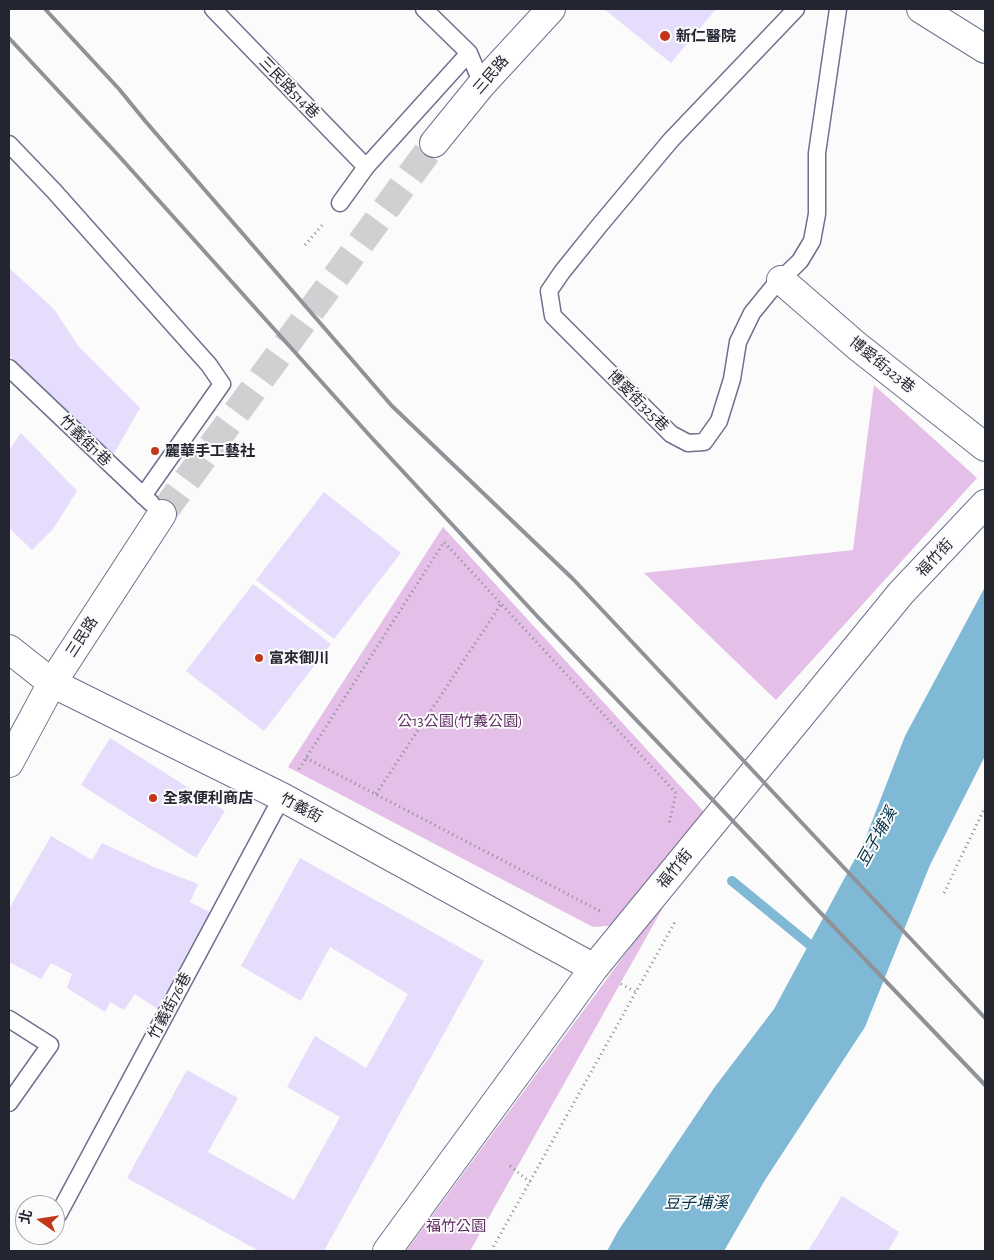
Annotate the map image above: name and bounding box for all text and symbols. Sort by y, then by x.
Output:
place label: 新仁醫院 [676,27,736,45]
marker: 新仁醫院 [658,29,672,43]
street label: 三民路 [469,52,513,98]
street label: 三民路514巷 [255,53,323,123]
street label: 博愛街323巷 [846,333,918,397]
street label: 博愛街325巷 [604,367,672,435]
street label: 竹義街1巷 [55,412,115,470]
place label: 麗華手工藝社 [165,442,255,460]
marker: 麗華手工藝社 [149,445,161,457]
street label: 福竹街 [913,535,957,581]
street label: 三民路 [62,613,102,661]
place label: 富來御川 [269,649,329,667]
marker: 富來御川 [253,652,265,664]
park label: 公13公園(竹義公園) [397,712,523,730]
place label: 全家便利商店 [163,789,253,807]
street label: 竹義街 [277,789,325,827]
marker: 全家便利商店 [147,792,159,804]
water label: 豆子埔溪 [853,804,901,870]
street label: 福竹街 [654,846,696,892]
street label: 竹義街76巷 [145,969,195,1043]
water label: 豆子埔溪 [664,1193,728,1213]
north arrow [15,1195,65,1245]
text: 北 [18,1208,35,1225]
park label: 福竹公園 [426,1217,486,1235]

